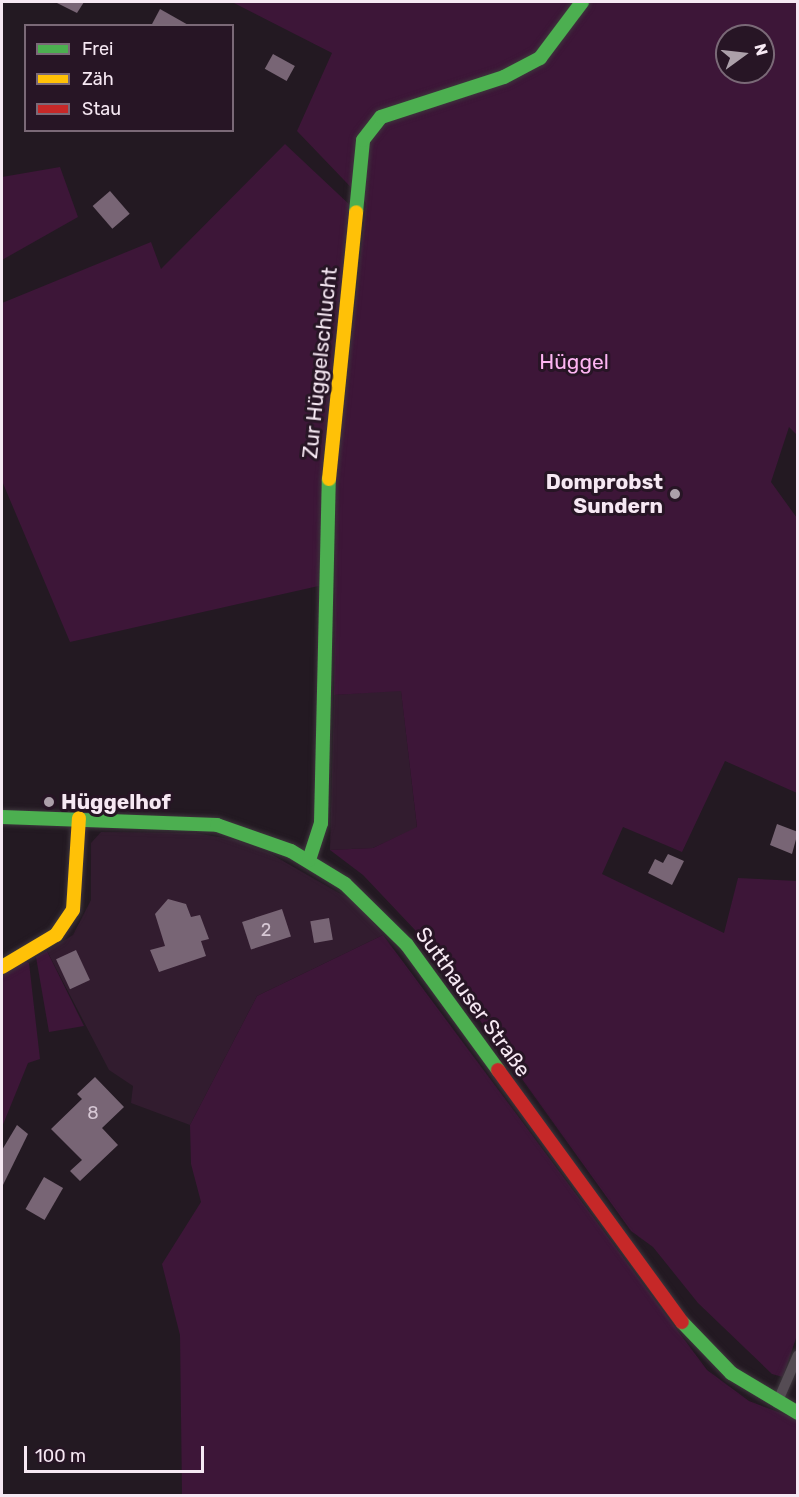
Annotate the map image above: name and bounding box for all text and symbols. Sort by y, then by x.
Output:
legend [24,24,234,132]
north arrow [715,24,775,84]
text: Frei [82,38,113,60]
text: N [750,42,772,58]
text: Zäh [82,68,114,90]
text: Stau [82,98,121,120]
street label: Zur Hüggelschlucht [297,266,343,460]
park label: Hüggel [539,349,609,375]
place label: Domprobst Sundern [546,469,663,519]
marker: Domprobst Sundern [668,487,682,501]
place label: Hüggelhof [61,789,171,815]
marker: Hüggelhof [42,795,56,809]
house number: 2 [261,919,271,941]
street label: Sutthauser Straße [410,922,536,1082]
house number: 8 [87,1102,99,1124]
scale bar [27,1434,207,1472]
text: 100 m [35,1445,86,1467]

